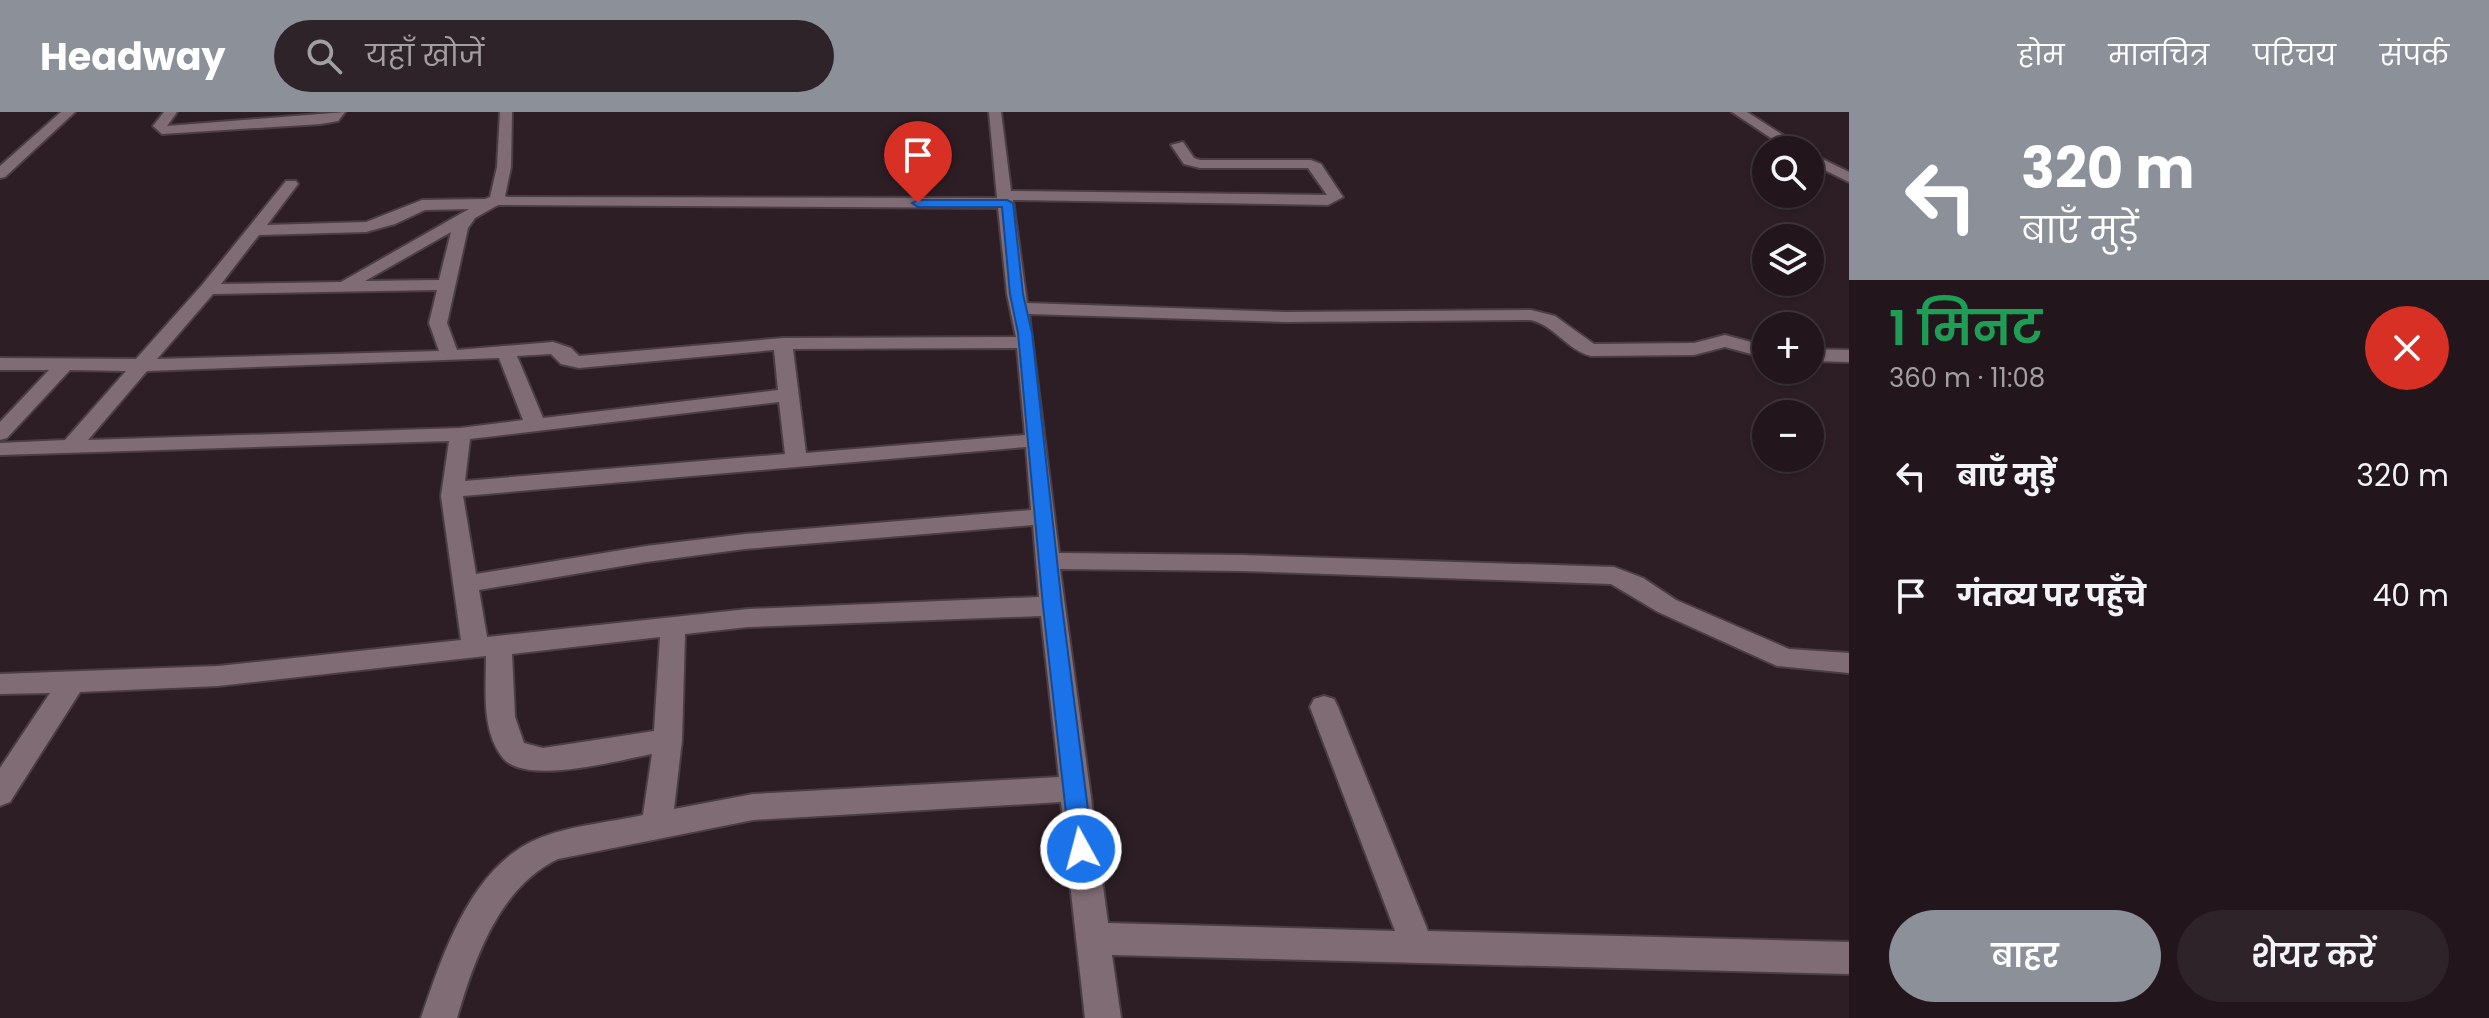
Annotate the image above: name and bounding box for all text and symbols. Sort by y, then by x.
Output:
search box [274,20,834,92]
text: Headway [40,30,226,83]
icon: search [302,34,346,78]
text: यहाँ खोजें [366,34,484,77]
text: होम [2018,36,2064,75]
text: मानचित्र [2108,36,2209,75]
text: परिचय [2253,36,2336,75]
text: संपर्क [2380,36,2449,75]
pin [884,121,952,203]
text: 320 m [2021,129,2195,208]
icon: arrive [896,133,940,177]
map controls [1752,136,1824,472]
button: search [1752,136,1824,208]
icon: left [1889,144,1993,248]
text: बाएँ मुड़ें [2021,205,2138,256]
button: layers [1752,224,1824,296]
text: 1 मिनट [1889,295,2042,362]
button: close [2365,306,2449,390]
button: + [1752,312,1824,384]
text: 360 m · 11:08 [1889,360,2045,396]
button: − [1752,400,1824,472]
icon: left [1889,454,1933,498]
text: बाएँ मुड़ें [1957,454,2055,497]
text: 320 m [2356,454,2449,497]
icon: arrive [1889,574,1933,618]
text: गंतव्य पर पहुँचे [1957,574,2146,617]
text: 40 m [2372,574,2449,617]
position arrow [1039,807,1123,891]
button: बाहर [1889,910,2161,1002]
button: शेयर करें [2177,910,2449,1002]

